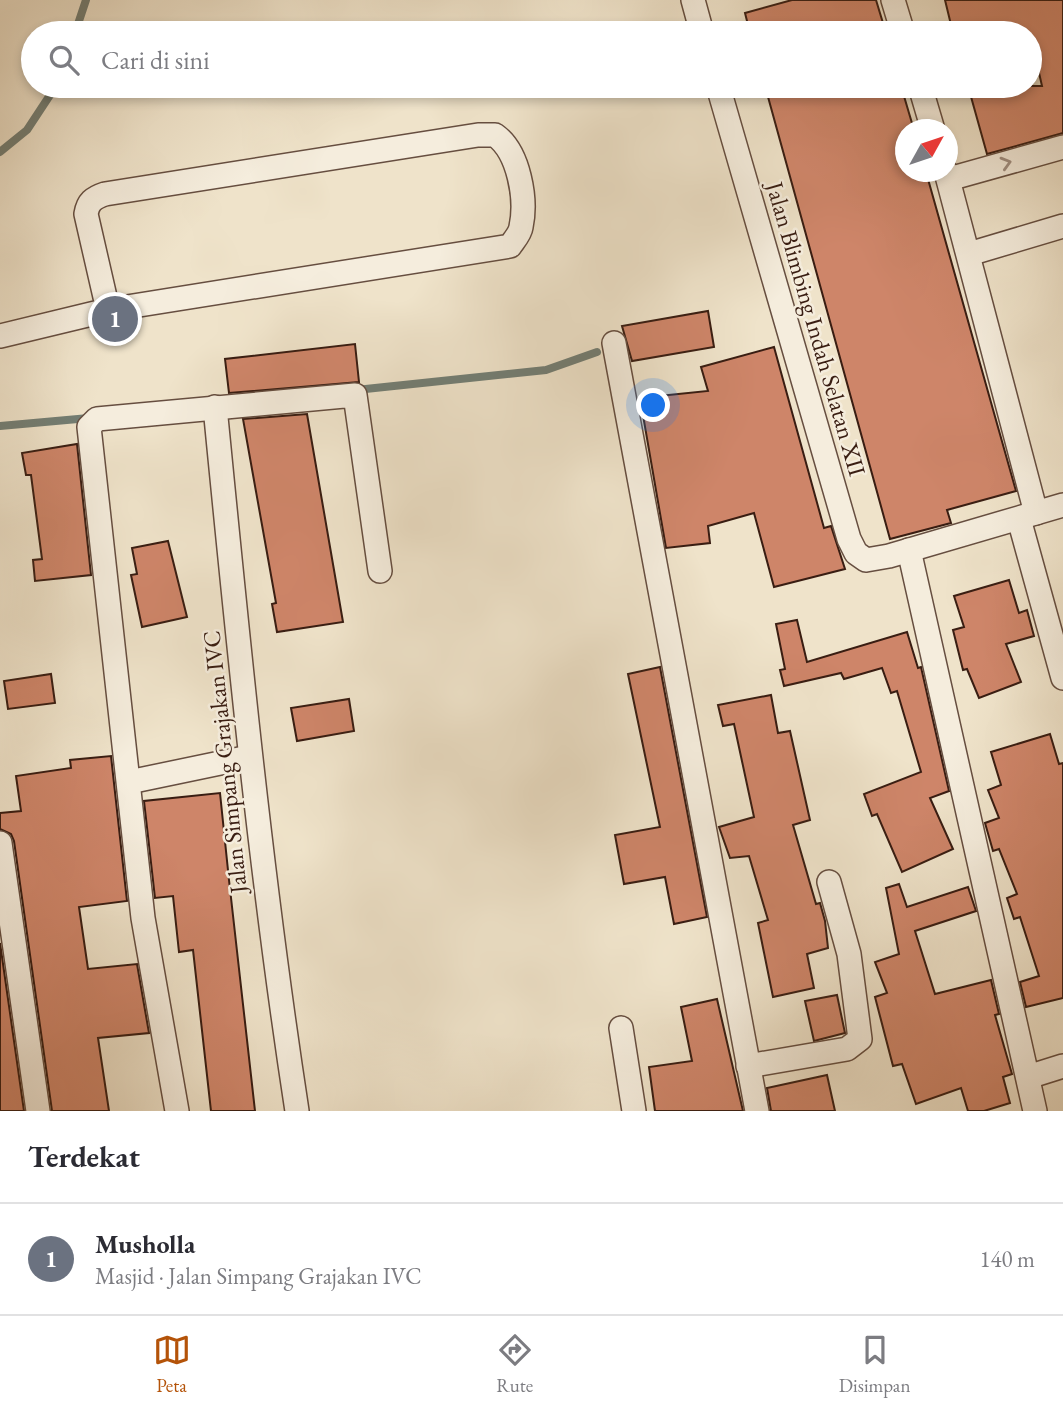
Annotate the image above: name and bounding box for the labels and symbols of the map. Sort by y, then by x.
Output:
north arrow [895,119,958,182]
one-way arrow [1000,157,1012,171]
street label: Jalan Blimbing Indah Selatan XII [759,176,873,480]
pin: 1 [92,293,138,345]
your location [636,388,670,422]
street label: Jalan Simpang Grajakan IVC [195,629,254,897]

